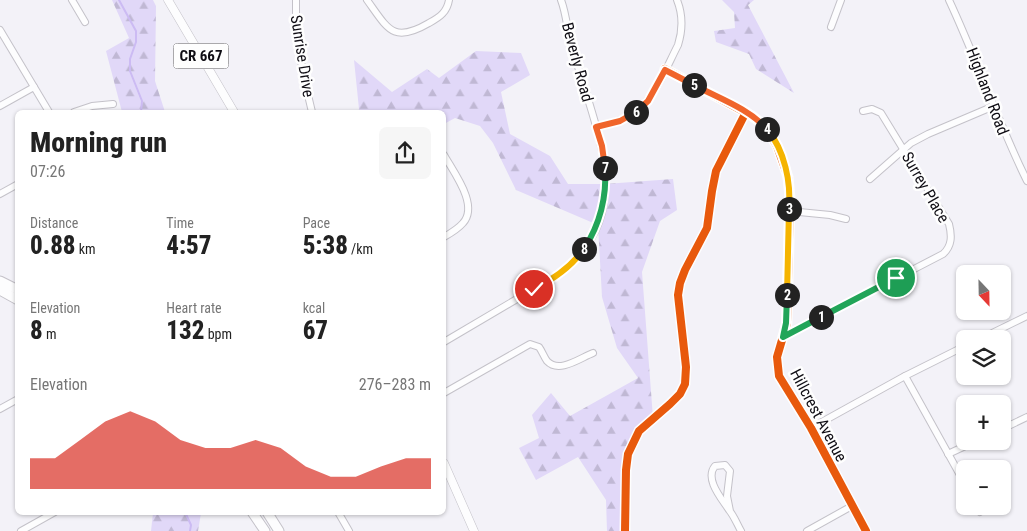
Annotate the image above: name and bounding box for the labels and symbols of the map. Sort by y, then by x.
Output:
street label: Sunrise Drive [287,14,318,98]
street label: Beverly Road [558,20,597,104]
road number: CR 667 [174,44,228,68]
street label: Highland Road [962,45,1013,138]
pin: 5 [682,72,706,98]
pin: 6 [624,100,648,124]
pin: 4 [754,116,780,142]
street label: Surrey Place [898,149,953,226]
pin: 7 [592,156,618,180]
pin: 3 [776,196,802,222]
pin: 8 [572,236,596,262]
pin [875,257,917,299]
north arrow [956,265,1011,320]
pin [513,268,555,310]
pin: 2 [774,282,800,308]
pin: 1 [808,304,834,330]
street label: Hillcrest Avenue [786,366,851,465]

